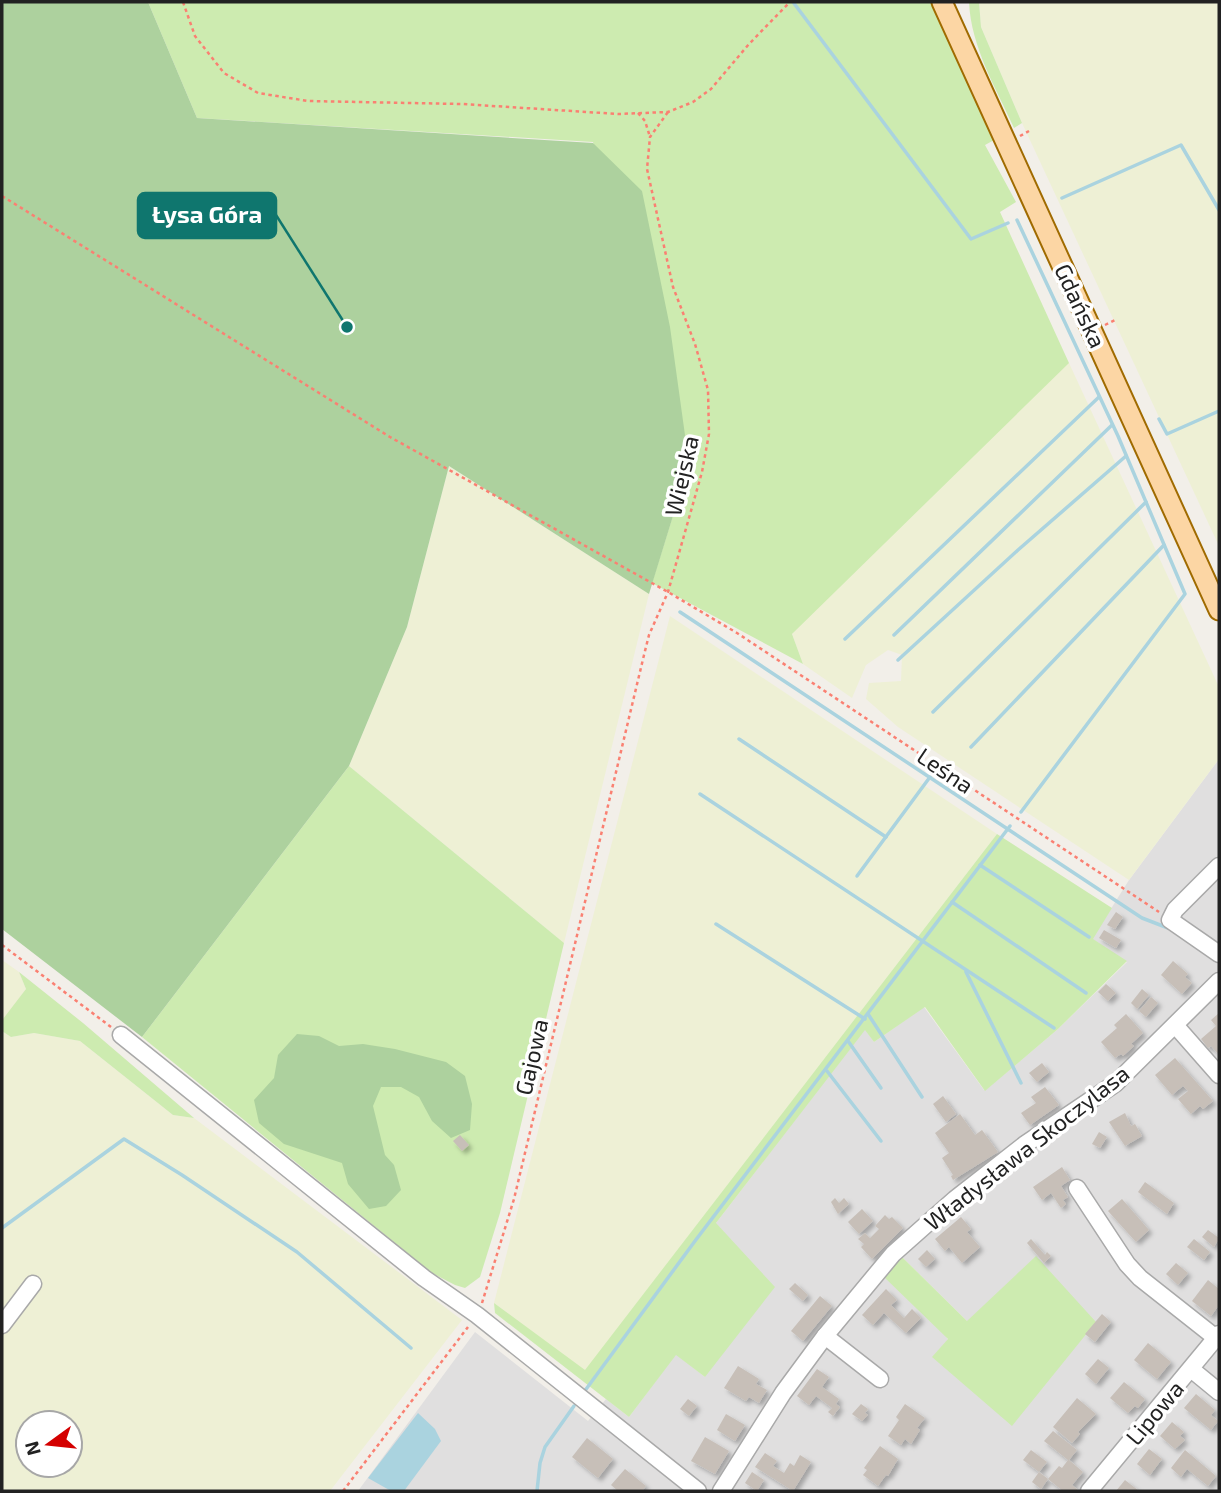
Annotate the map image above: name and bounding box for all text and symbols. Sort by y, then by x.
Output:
callout: Łysa Góra [138,193,276,238]
text: Łysa Góra [152,199,262,228]
street label: Gdańska [1049,259,1113,352]
street label: Wiejska [658,433,704,519]
street label: Leśna [912,741,979,799]
street label: Gajowa [509,1016,553,1098]
street label: Władysława Skoczylasa [918,1059,1134,1236]
street label: Lipowa [1119,1374,1189,1450]
north arrow [14,1409,84,1479]
text: N [19,1439,45,1458]

